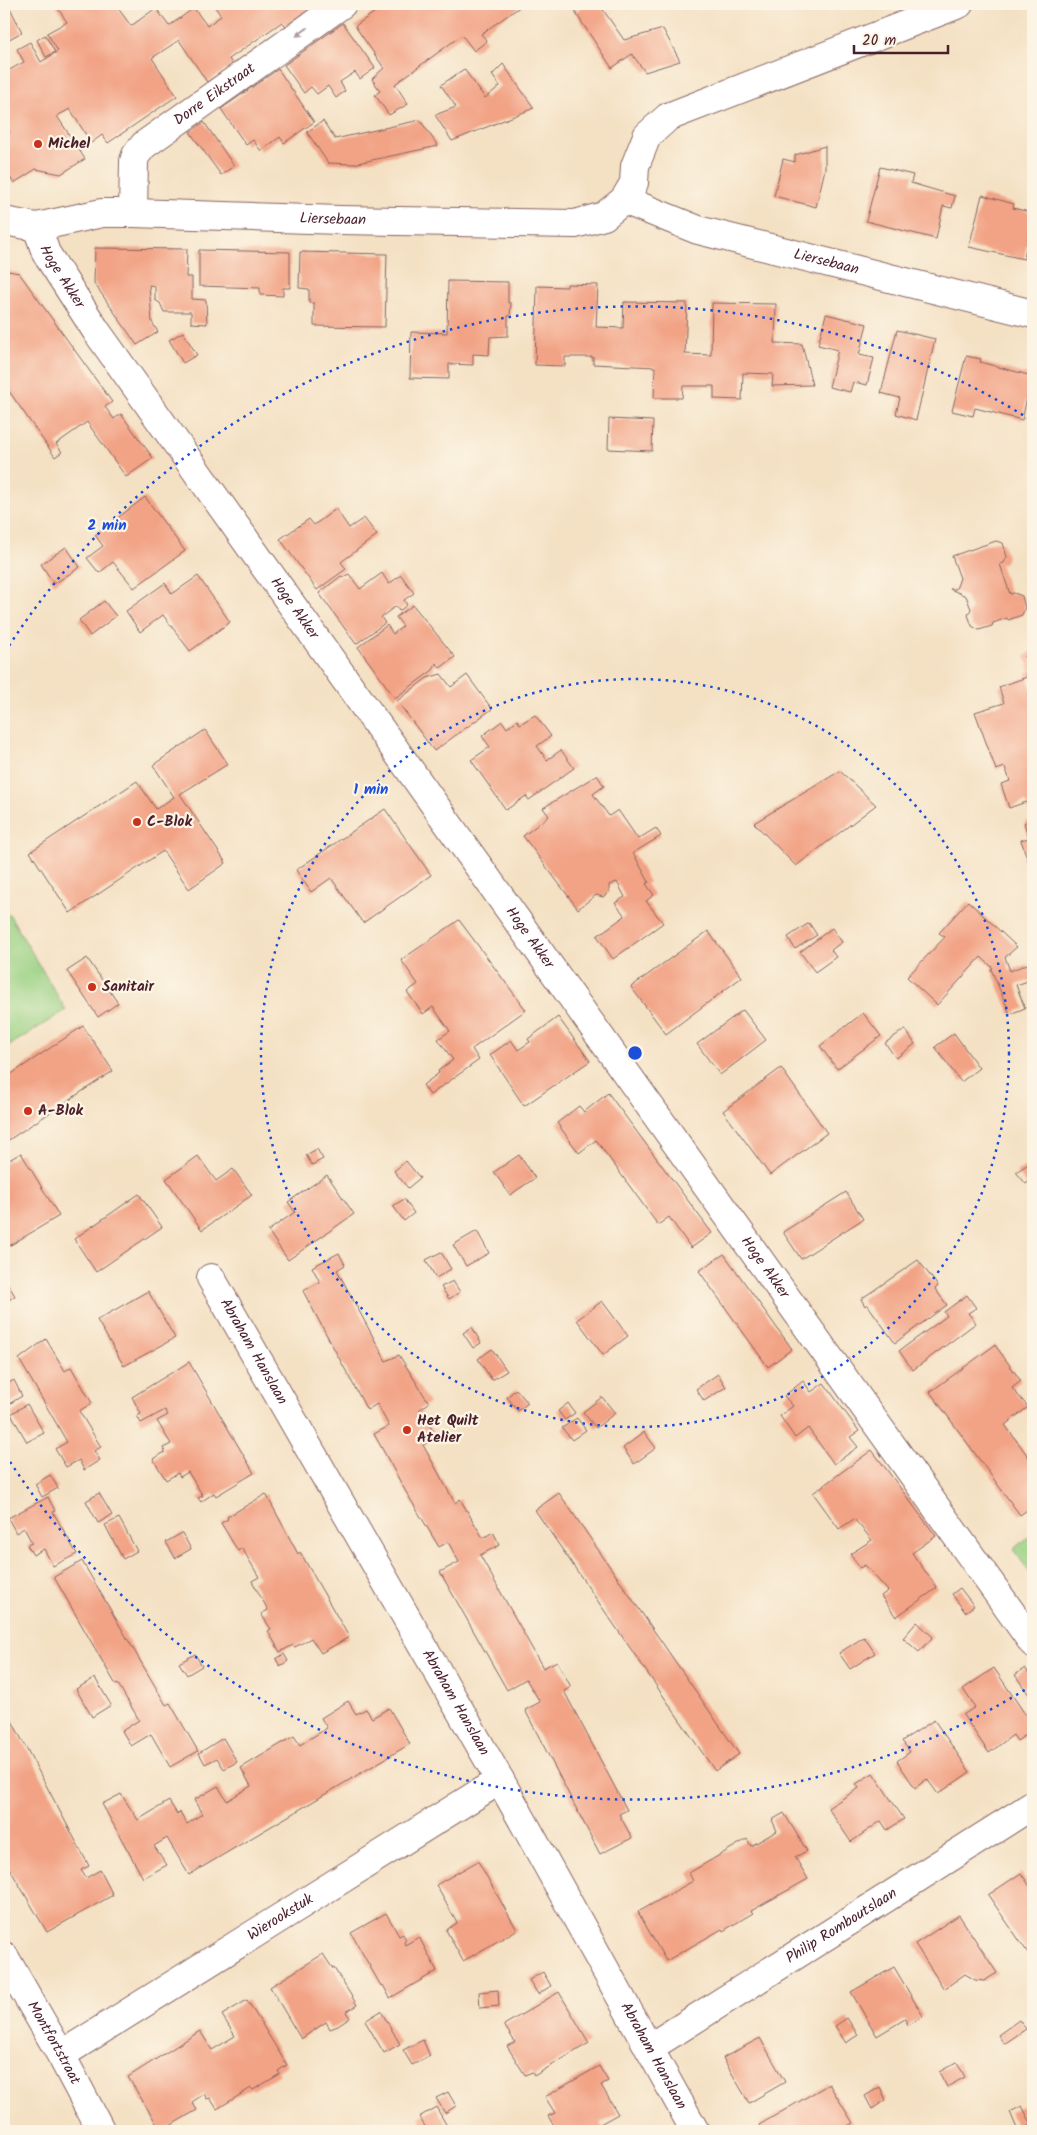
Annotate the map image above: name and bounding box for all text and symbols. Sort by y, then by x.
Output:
scale bar [854,22,948,54]
one-way arrow [295,27,309,37]
text: 20 m [862,29,896,53]
street label: Dorre Eikstraat [169,57,261,132]
place label: Michel [48,132,90,156]
marker: Michel [32,138,44,150]
street label: Liersebaan [299,207,366,232]
street label: Hoge Akker [32,242,92,314]
street label: Liersebaan [791,242,861,282]
text: 2 min [87,514,127,538]
street label: Hoge Akker [264,572,325,645]
text: 1 min [354,778,388,802]
place label: C-Blok [147,810,192,834]
marker: C-Blok [131,816,143,828]
street label: Hoge Akker [499,902,561,975]
place label: Sanitair [102,975,154,999]
marker: Sanitair [86,981,98,993]
centre of rings [626,1044,644,1062]
place label: A-Blok [38,1099,84,1123]
marker: A-Blok [22,1105,34,1117]
street label: Hoge Akker [734,1231,796,1304]
street label: Abraham Hanslaan [213,1294,294,1409]
place label: Het Quilt Atelier [417,1409,479,1450]
marker: Het Quilt Atelier [401,1424,413,1436]
street label: Abraham Hanslaan [415,1645,496,1760]
street label: Philip Romboutslaan [781,1882,902,1970]
street label: Wierookstuk [243,1887,319,1947]
street label: Montfortstraat [20,1996,87,2089]
street label: Abraham Hanslaan [614,1998,693,2114]

